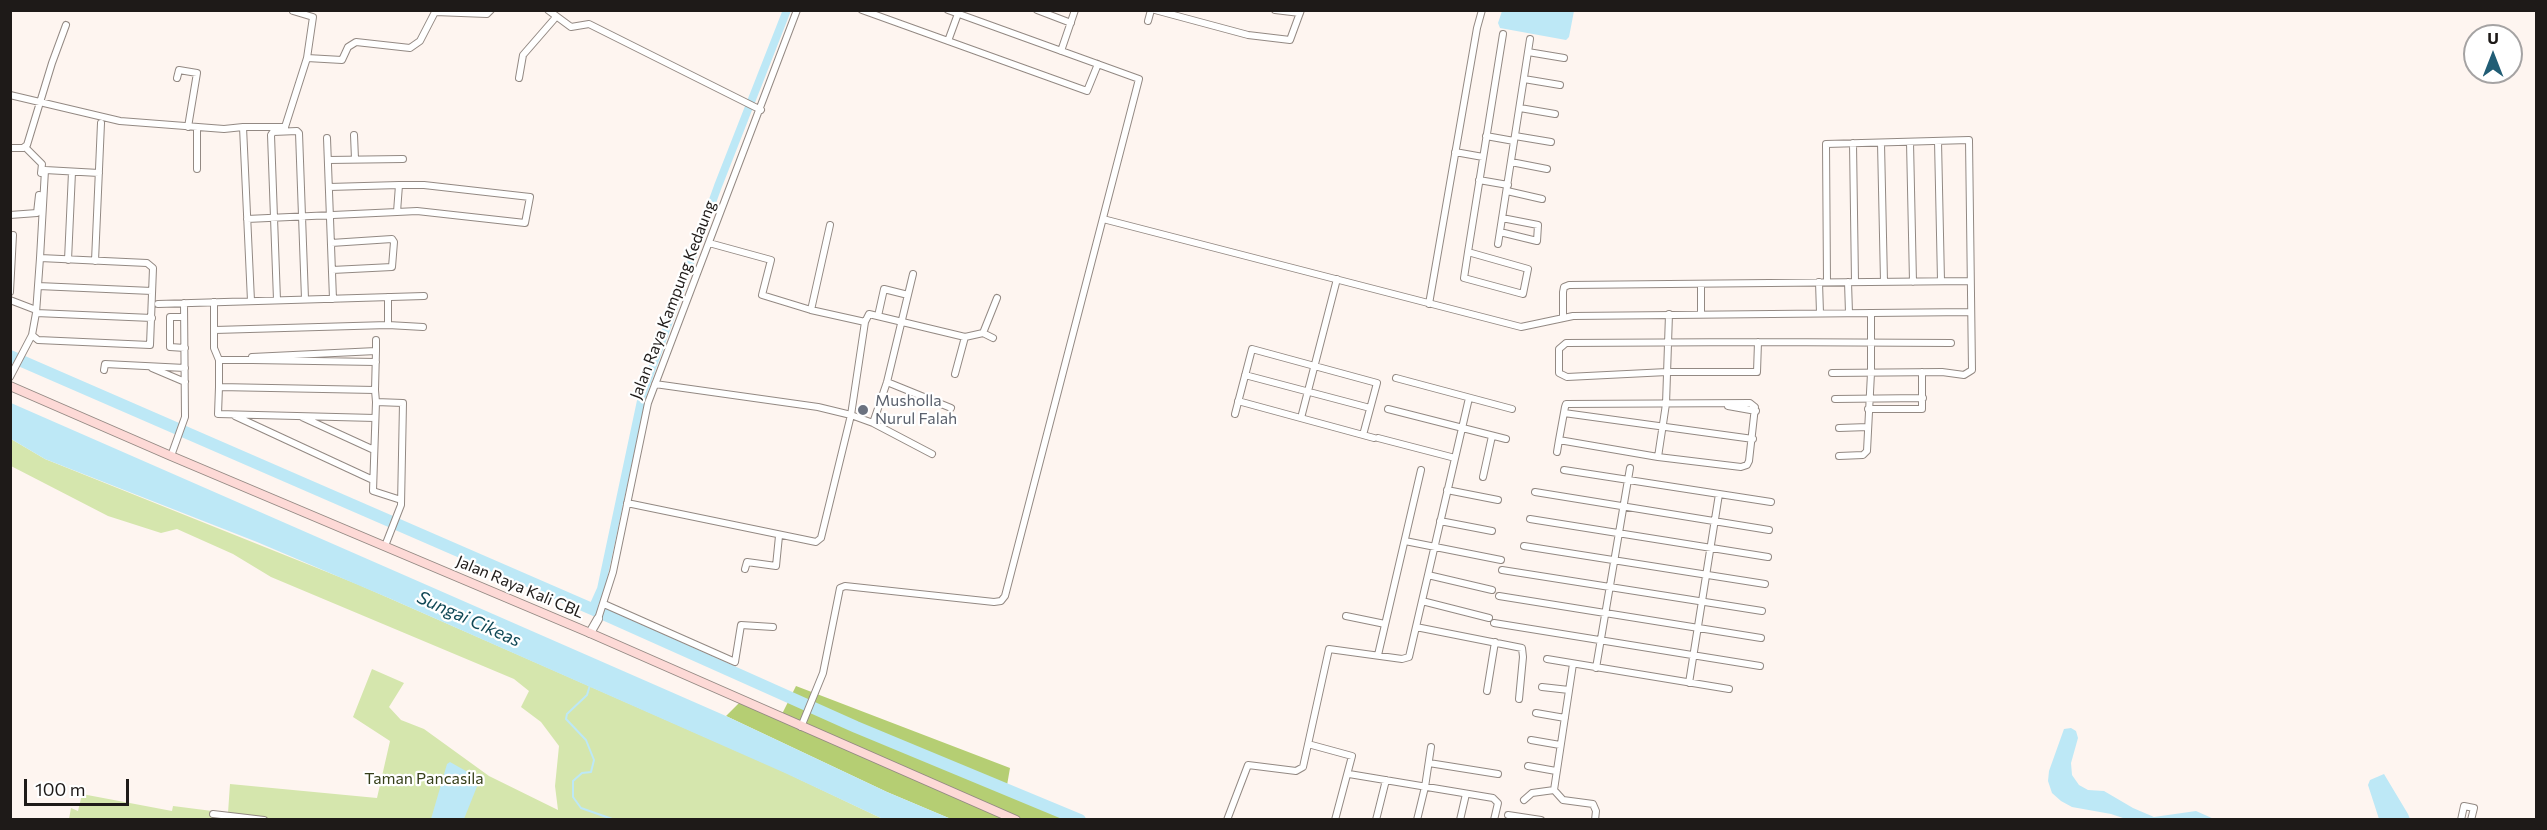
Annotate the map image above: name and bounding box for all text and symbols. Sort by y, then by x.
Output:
north arrow [2463,24,2523,84]
text: U [2487,28,2499,47]
street label: Jalan Raya Kampung Kedaung [626,198,720,402]
place label: Musholla Nurul Falah [875,391,957,429]
marker: Musholla Nurul Falah [856,403,870,417]
street label: Jalan Raya Kali CBL [453,551,587,623]
water label: Sungai Cikeas [414,586,524,652]
scale bar [27,767,132,805]
park label: Taman Pancasila [364,769,484,789]
text: 100 m [35,778,85,800]

